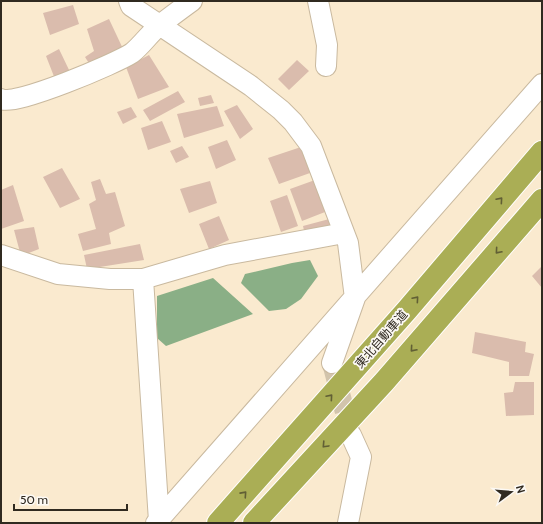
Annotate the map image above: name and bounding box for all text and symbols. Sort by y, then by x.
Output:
one-way arrow [496,198,503,205]
one-way arrow [495,246,502,253]
one-way arrow [411,296,418,304]
street label: 東北自動車道 [352,307,410,371]
one-way arrow [410,344,417,351]
one-way arrow [326,394,333,402]
one-way arrow [322,440,330,448]
north arrow [491,472,531,512]
text: N [513,484,528,495]
scale bar [14,486,127,512]
one-way arrow [239,491,247,499]
text: 50 m [20,492,48,507]

